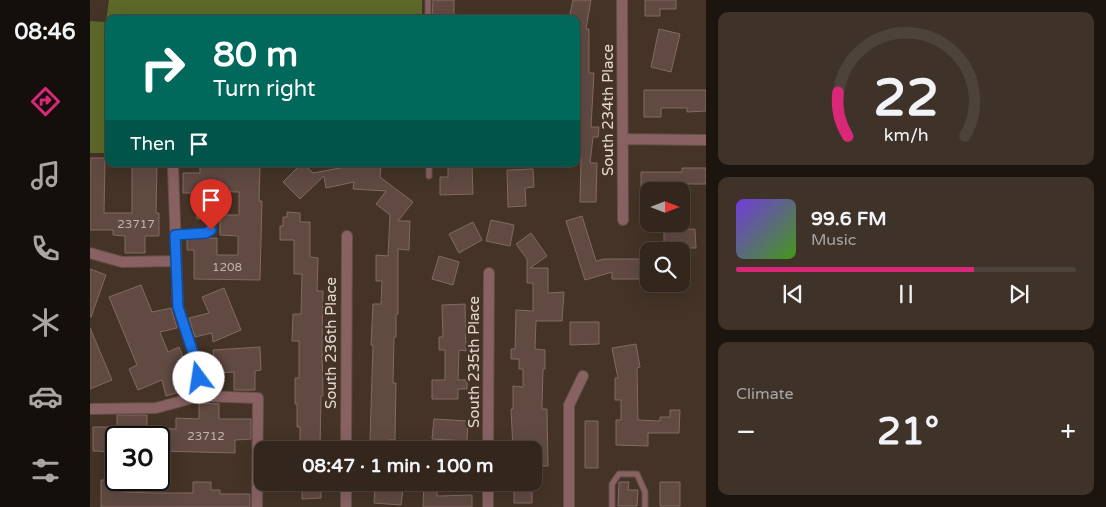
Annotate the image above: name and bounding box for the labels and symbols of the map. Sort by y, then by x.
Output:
street label: South 234th Place [599,44,617,176]
pin [190,179,232,230]
north arrow [640,182,690,232]
house number: 23717 [117,217,155,231]
house number: 1208 [212,260,242,274]
street label: South 236th Place [322,277,340,409]
street label: South 235th Place [465,296,483,428]
position arrow [172,351,224,403]
speed limit sign: 30 [105,426,170,491]
house number: 23712 [187,429,225,443]

